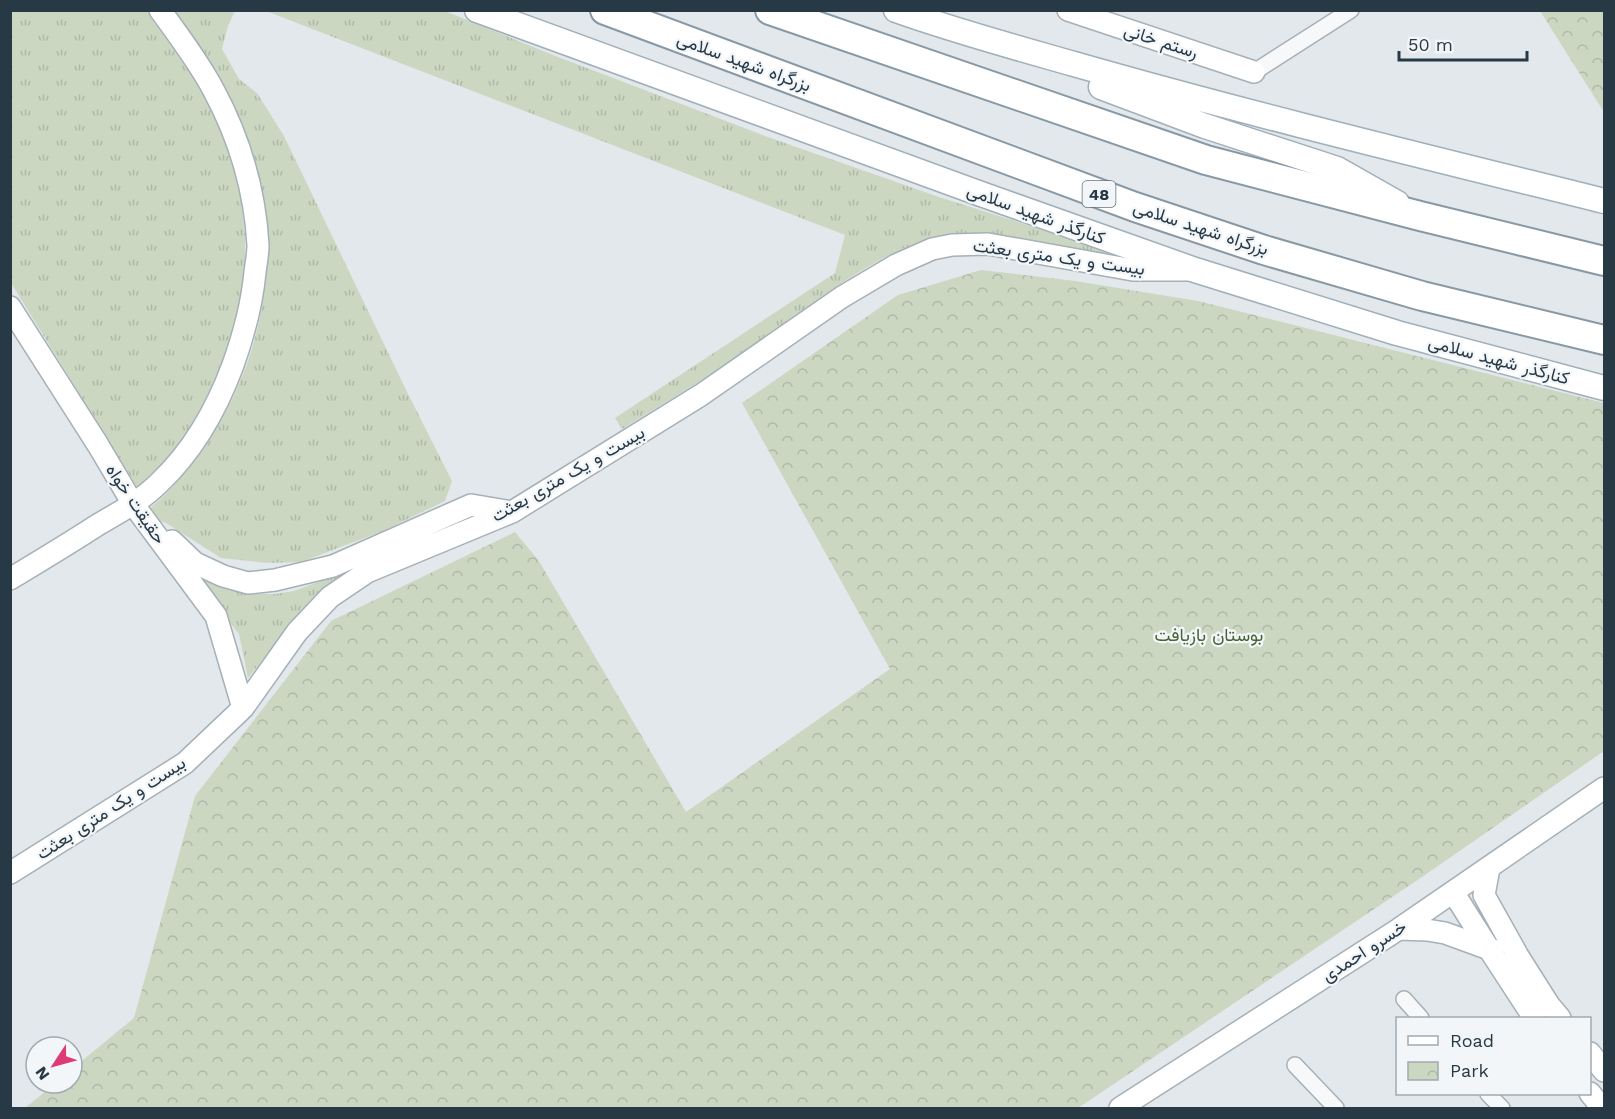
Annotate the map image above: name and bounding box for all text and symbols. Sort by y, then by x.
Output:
street label: رستم خانی [1121,19,1201,64]
scale bar [1399,24,1526,62]
street label: بزرگراه شهید سلامی [674,28,814,96]
text: 50 m [1408,34,1453,55]
street label: کنارگذر شهید سلامی [964,179,1108,249]
road number: 48 [1082,181,1116,207]
street label: بزرگراه شهید سلامی [1131,196,1271,260]
street label: بیست و یک متری بعثت [972,234,1146,280]
street label: کنارگذر شهید سلامی [1426,331,1572,389]
street label: بیست و یک متری بعثت [487,421,649,527]
street label: حقیقت خواه [101,460,171,548]
park label: بوستان بازیافت [1155,624,1263,646]
street label: بیست و یک متری بعثت [32,752,190,864]
street label: خسرو احمدی [1317,915,1411,987]
legend [1396,1017,1591,1095]
text: Road [1450,1030,1494,1051]
north arrow [24,1035,84,1095]
text: Park [1450,1060,1489,1081]
text: N [31,1063,53,1084]

